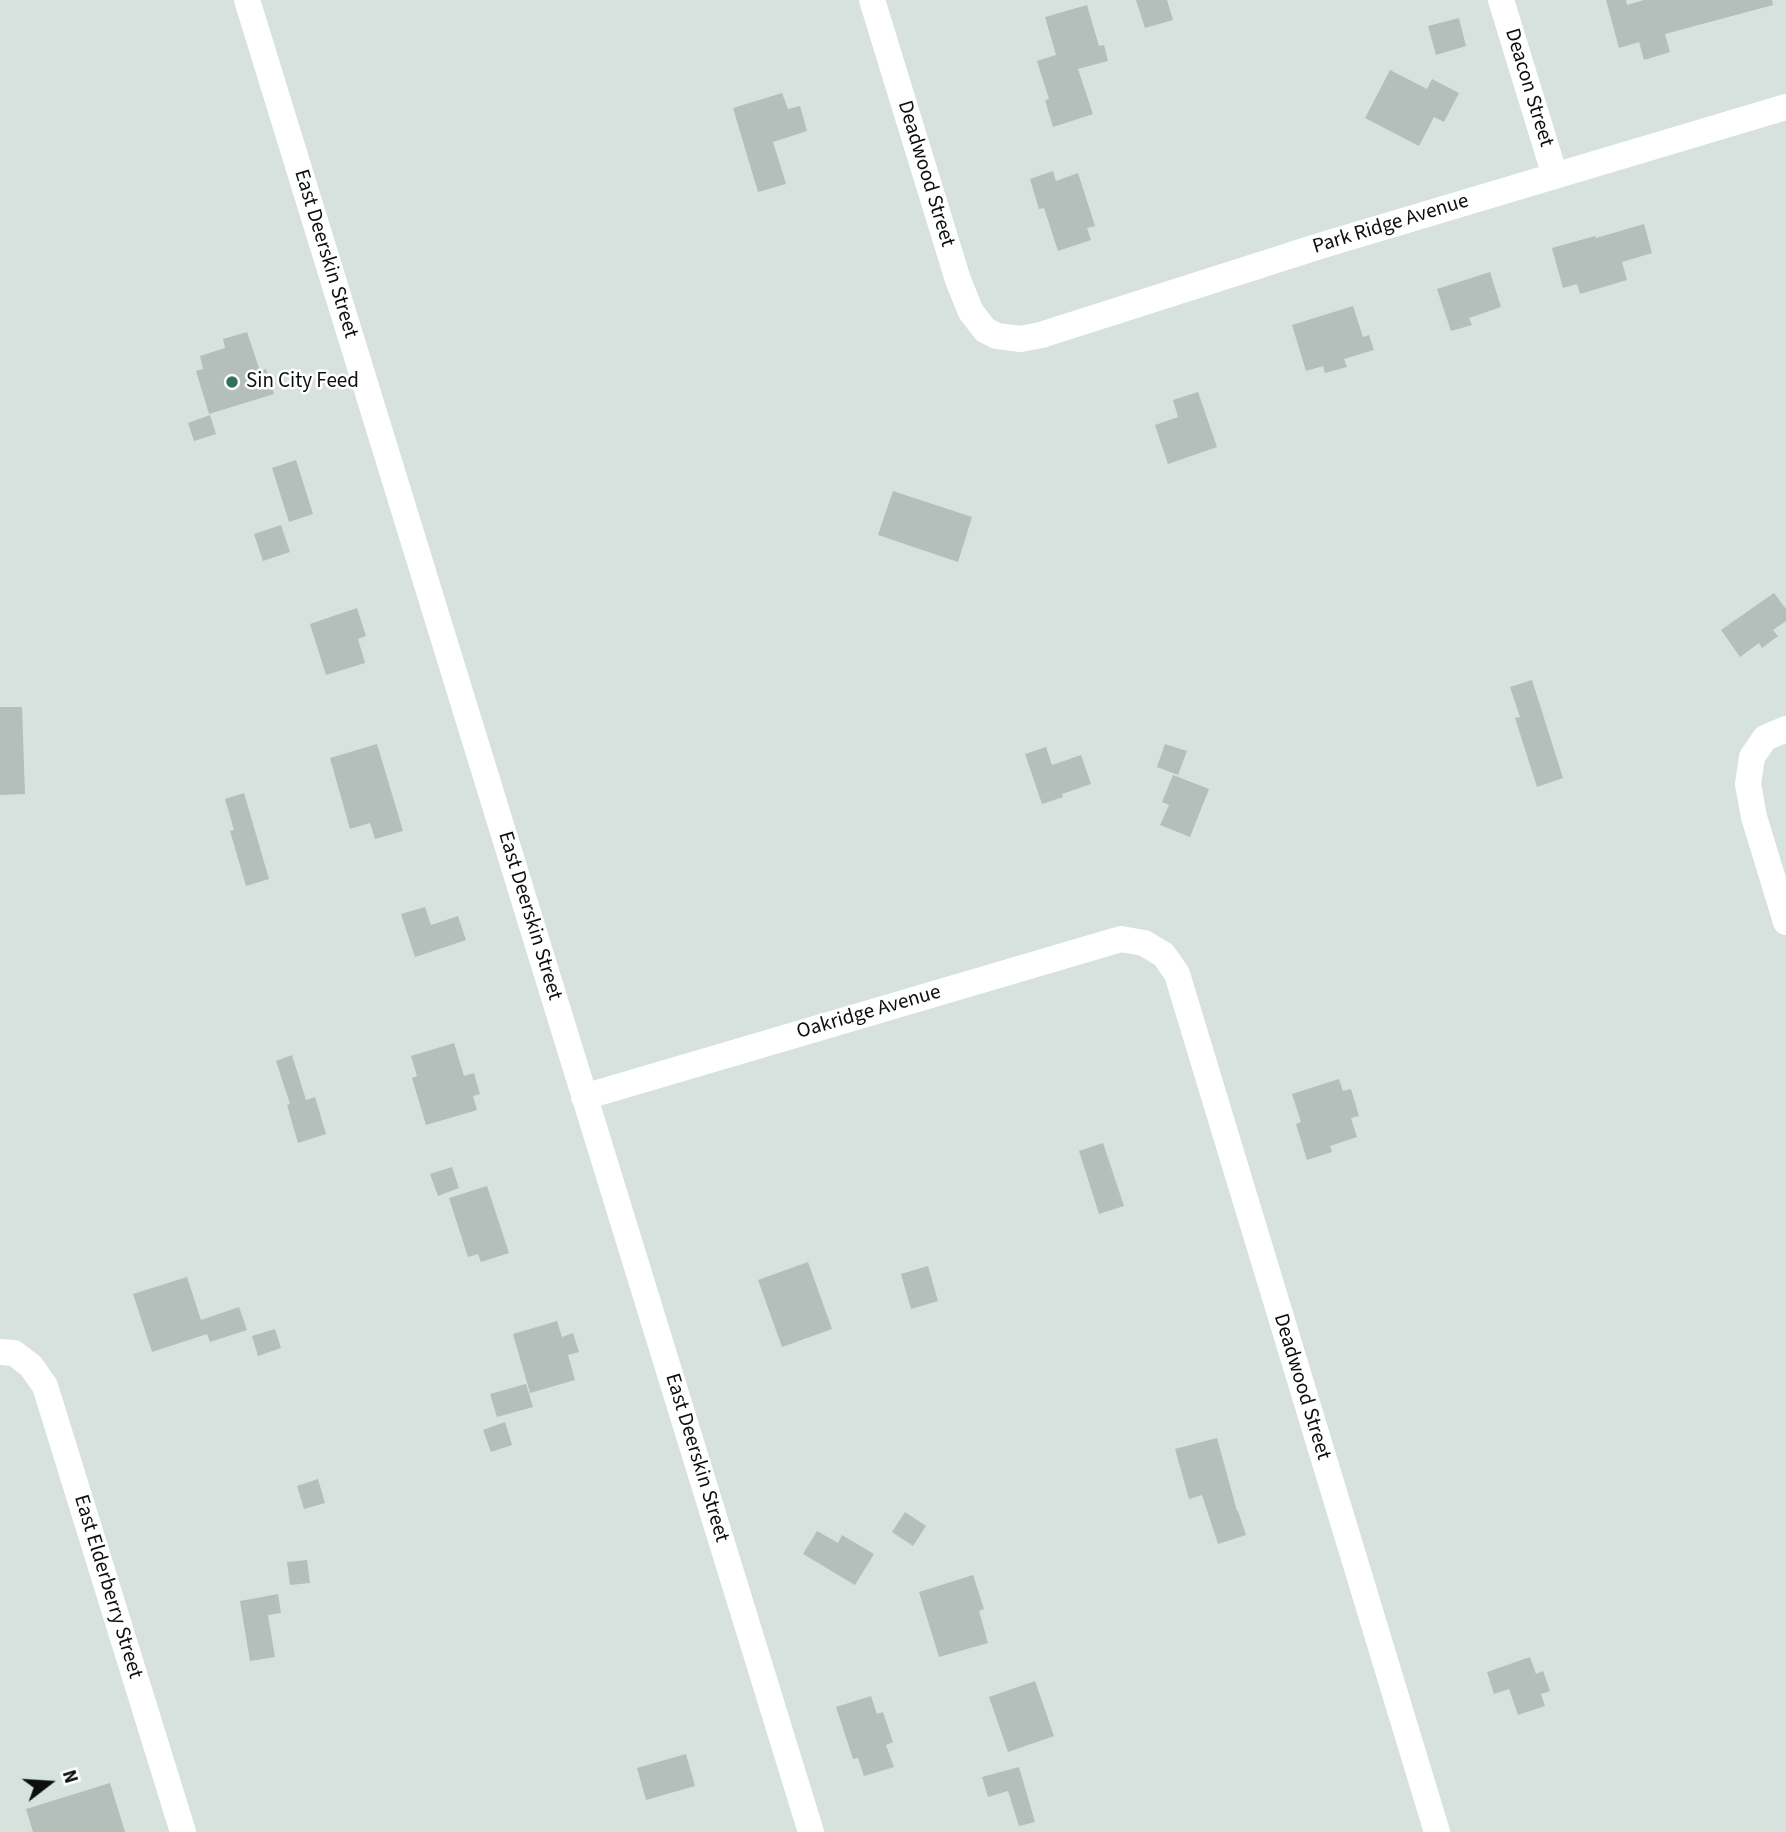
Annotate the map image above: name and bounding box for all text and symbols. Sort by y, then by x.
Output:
street label: Deacon Street [1498,26,1558,150]
street label: Deadwood Street [891,98,959,250]
street label: East Deerskin Street [287,167,363,341]
street label: Park Ridge Avenue [1310,189,1472,261]
place label: Sin City Feed [246,369,359,395]
marker: Sin City Feed [224,374,240,390]
street label: East Deerskin Street [491,829,567,1003]
street label: Oakridge Avenue [794,980,944,1046]
street label: Deadwood Street [1267,1311,1335,1463]
street label: East Deerskin Street [658,1371,734,1545]
street label: East Elderberry Street [67,1492,147,1682]
north arrow [14,1748,84,1818]
text: N [55,1767,84,1787]

